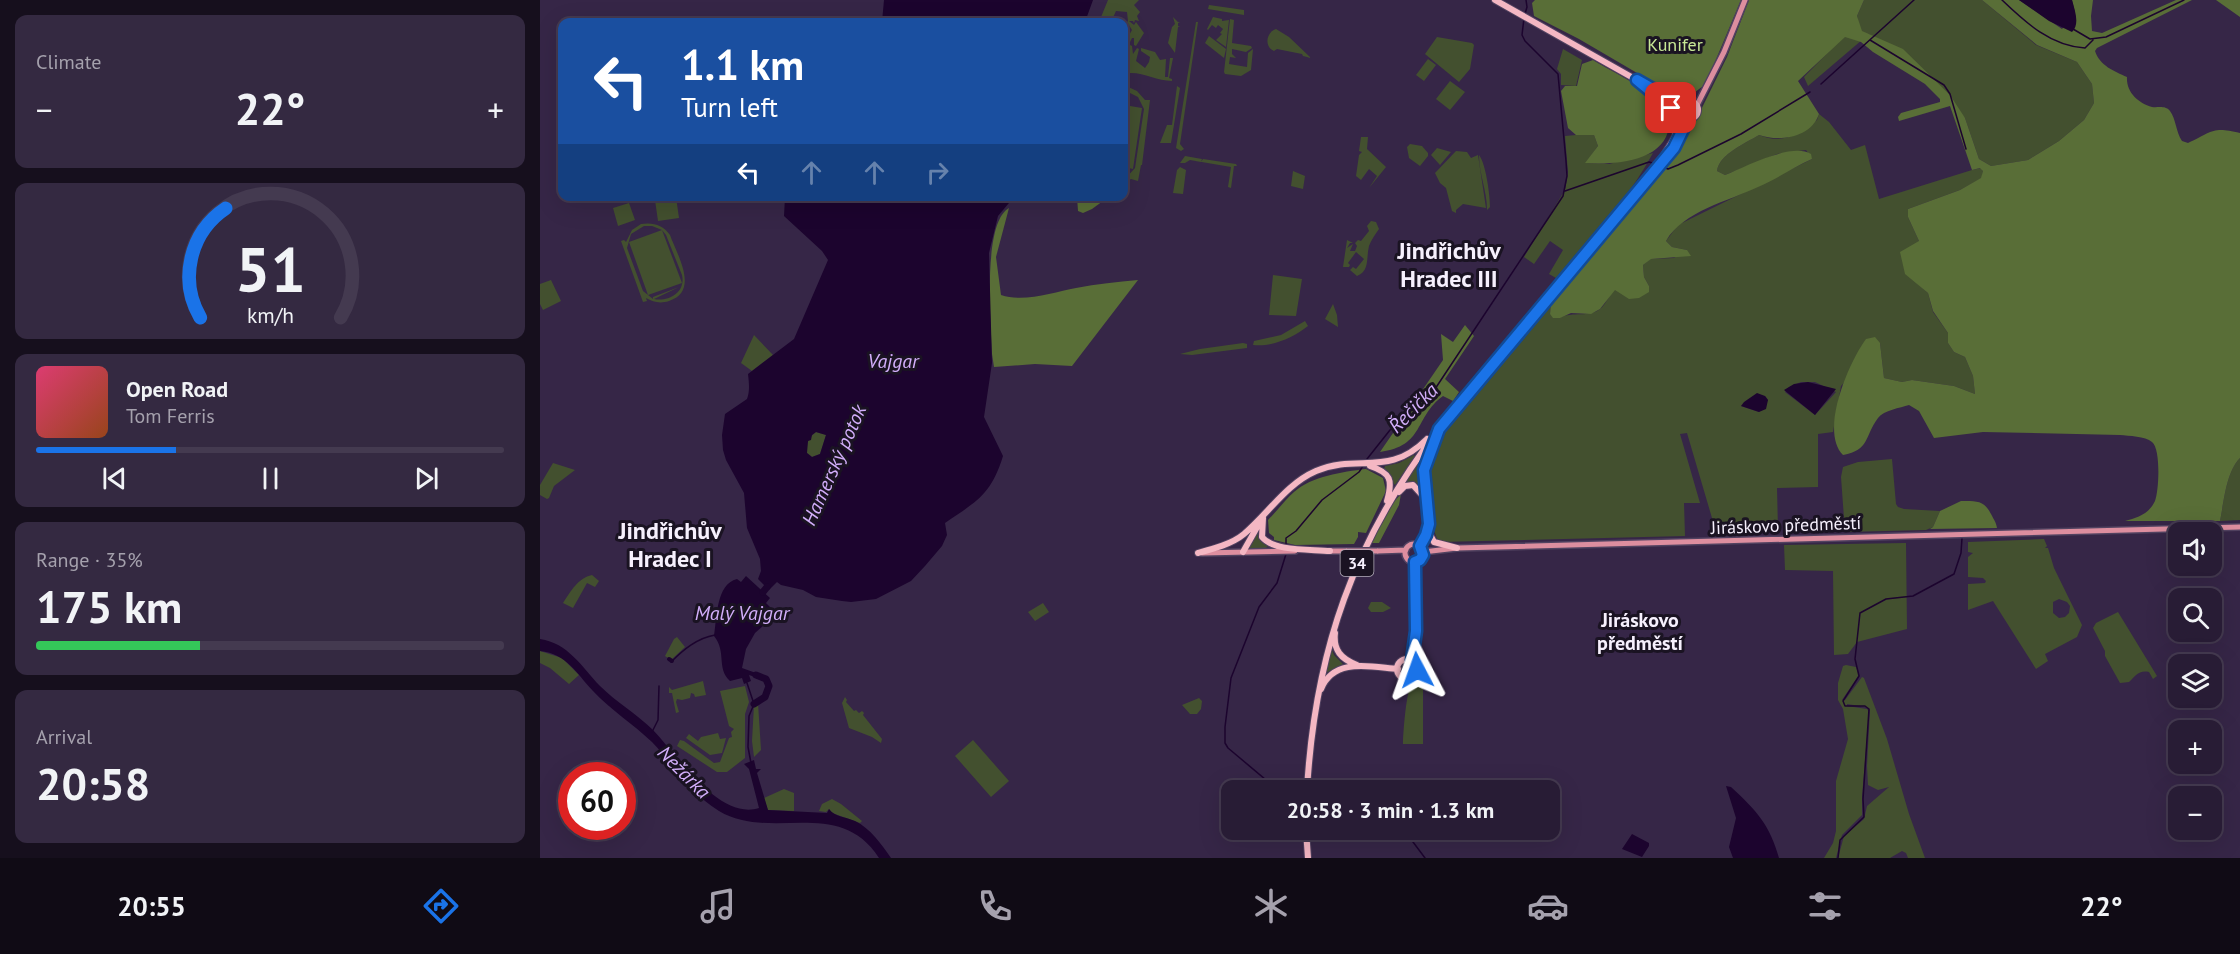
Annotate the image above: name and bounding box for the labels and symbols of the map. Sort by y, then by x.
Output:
park label: Kunifer [1647,33,1703,56]
pin [1645,82,1696,133]
district label: Jindřichův Hradec III [1396,235,1501,294]
water label: Vajgar [867,348,920,374]
water label: Řečička [1383,377,1444,438]
water label: Hamerský potok [796,400,873,529]
street label: Jiráskovo předměstí [1709,511,1862,539]
district label: Jindřichův Hradec I [617,515,722,574]
road number: 34 [1340,550,1374,576]
water label: Malý Vajgar [695,600,791,626]
district label: Jiráskovo předměstí [1597,607,1684,656]
position arrow [1385,638,1449,702]
water label: Nežárka [652,740,716,804]
speed limit sign: 60 [558,762,636,840]

